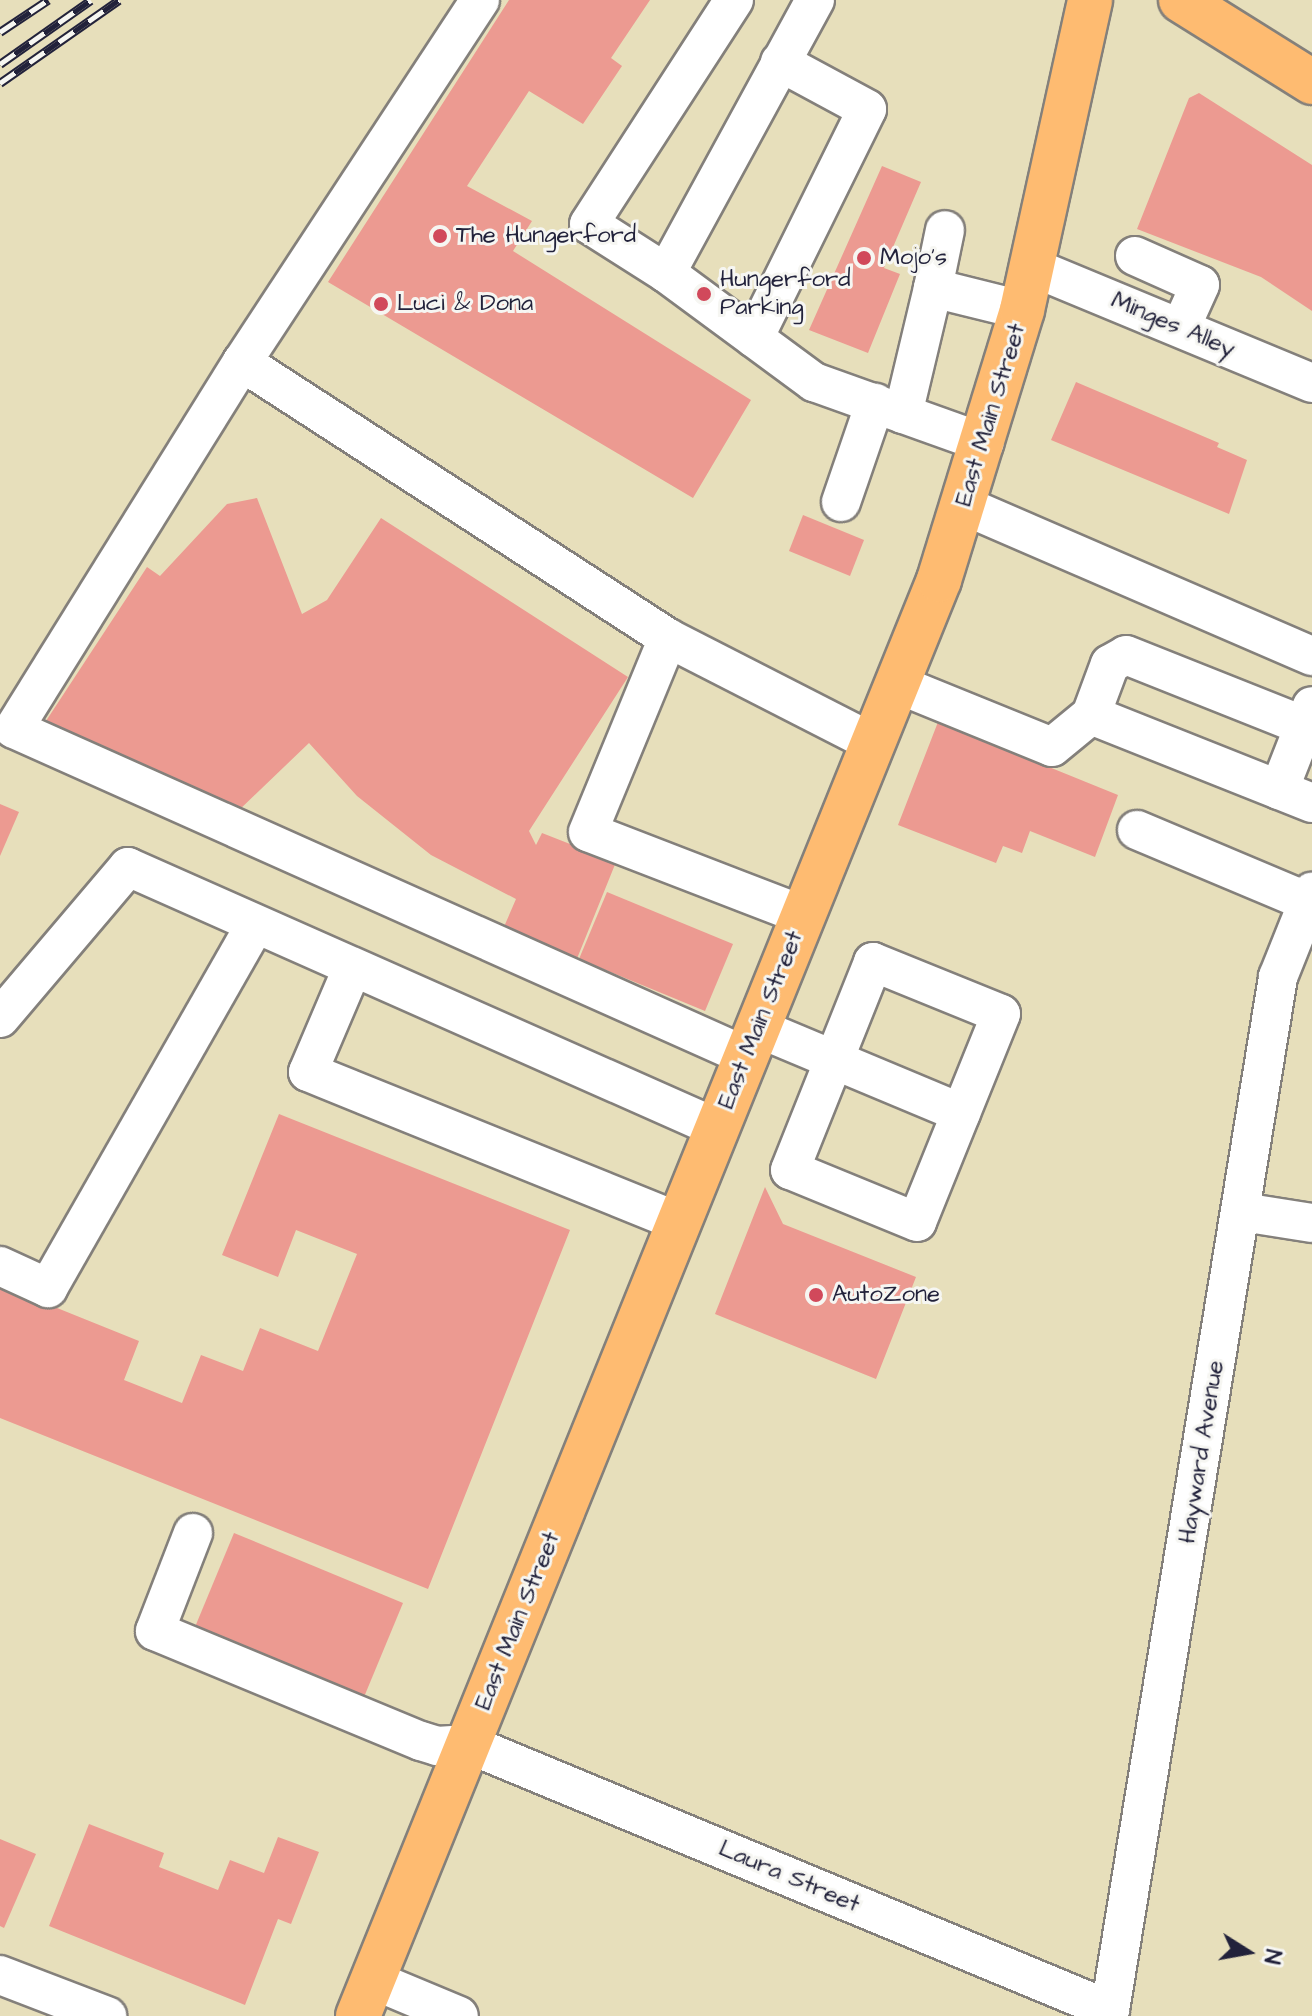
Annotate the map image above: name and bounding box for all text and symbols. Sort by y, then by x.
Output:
place label: The Hungerford [456,222,636,250]
marker: The Hungerford [431,227,449,245]
place label: Mojo's [880,244,947,272]
marker: Mojo's [855,249,873,267]
place label: Hungerford Parking [720,266,851,322]
marker: Hungerford Parking [695,285,713,303]
street label: Minges Alley [1107,286,1239,364]
place label: Luci & Dona [397,290,533,318]
marker: Luci & Dona [372,295,390,313]
street label: East Main Street [950,320,1032,510]
street label: East Main Street [712,927,810,1113]
place label: AutoZone [832,1281,940,1309]
marker: AutoZone [807,1286,825,1304]
street label: Hayward Avenue [1173,1359,1231,1545]
street label: East Main Street [469,1528,567,1714]
street label: Laura Street [714,1834,864,1920]
north arrow [1208,1912,1288,1992]
text: N [1256,1947,1289,1966]

